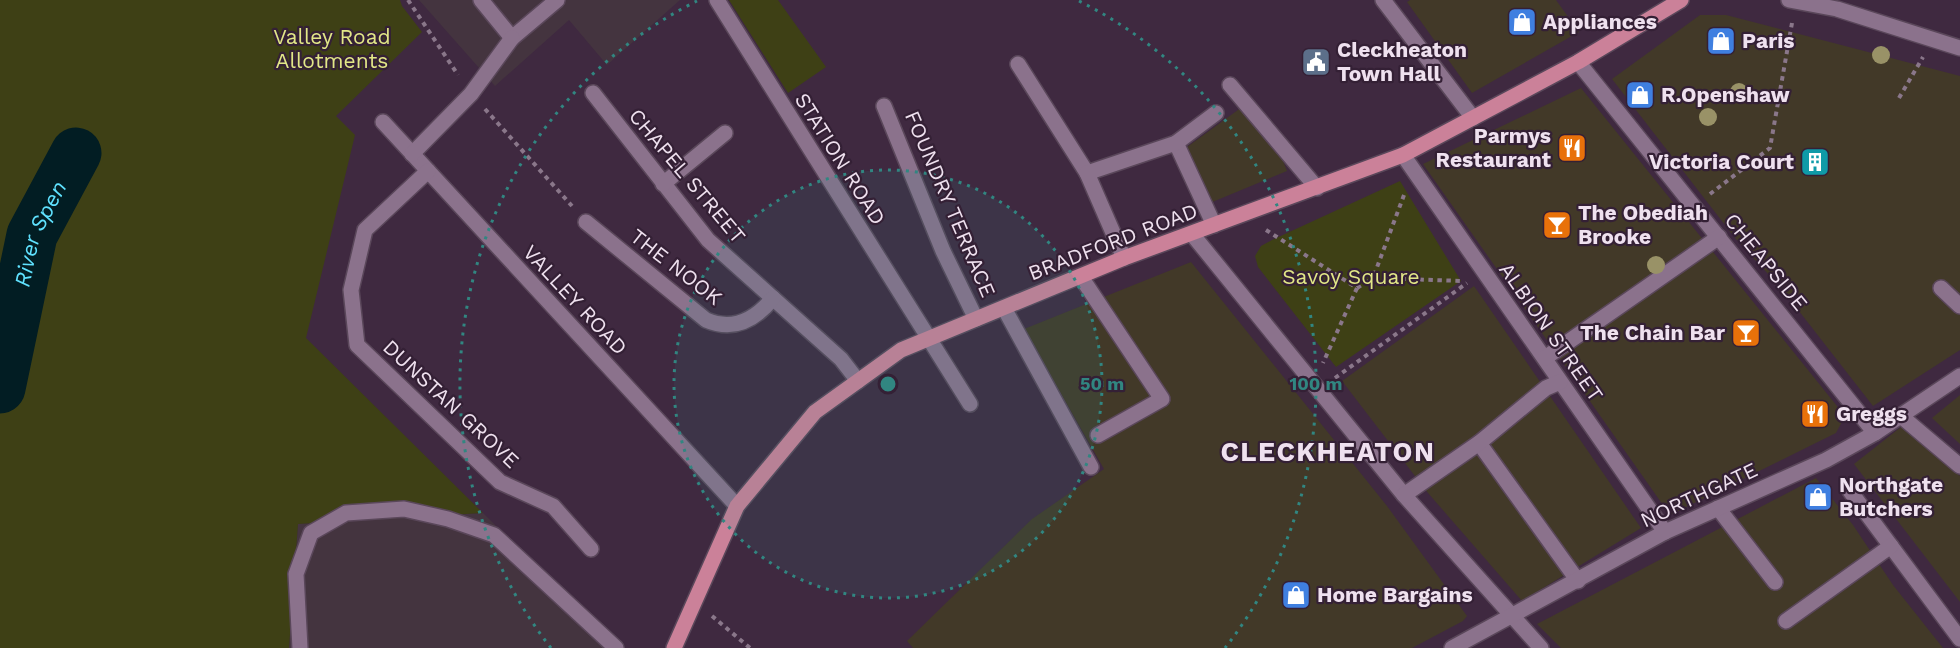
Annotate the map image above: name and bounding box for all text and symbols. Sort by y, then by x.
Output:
shop icon: Appliances [1506,6,1538,38]
place label: Appliances [1543,9,1657,34]
park label: Valley Road Allotments [273,24,391,73]
shop icon: Paris [1705,25,1737,57]
place label: Paris [1742,28,1795,53]
place label: Cleckheaton Town Hall [1337,37,1467,86]
public building icon: Cleckheaton Town Hall [1300,46,1332,78]
shop icon: R.Openshaw [1624,79,1656,111]
place label: R.Openshaw [1661,82,1790,107]
street label: STATION ROAD [790,88,891,229]
street label: CHAPEL STREET [624,103,751,248]
street label: FOUNDRY TERRACE [900,107,1001,301]
place label: Parmys Restaurant [1436,123,1551,172]
restaurant icon: Parmys Restaurant [1556,132,1588,164]
building icon: Victoria Court [1799,146,1831,178]
place label: Victoria Court [1649,149,1794,174]
water label: River Spen [10,177,72,289]
street label: BRADFORD ROAD [1025,198,1201,285]
place label: The Obediah Brooke [1578,200,1708,249]
street label: CHEAPSIDE [1720,208,1813,315]
bar icon: The Obediah Brooke [1541,209,1573,241]
street label: THE NOOK [626,223,727,310]
street label: VALLEY ROAD [518,240,633,360]
street label: ALBION STREET [1494,258,1609,406]
park label: Savoy Square [1282,264,1420,289]
bar icon: The Chain Bar [1730,317,1762,349]
place label: The Chain Bar [1580,320,1725,345]
street label: DUNSTAN GROVE [378,334,525,473]
text: 50 m [1080,373,1124,394]
text: 100 m [1289,373,1343,394]
centre of rings [878,374,898,394]
restaurant icon: Greggs [1799,398,1831,430]
place label: Greggs [1836,401,1907,426]
district label: CLECKHEATON [1220,436,1436,468]
street label: NORTHGATE [1636,457,1761,533]
place label: Northgate Butchers [1839,472,1943,521]
shop icon: Northgate Butchers [1802,481,1834,513]
shop icon: Home Bargains [1280,579,1312,611]
place label: Home Bargains [1317,582,1473,607]

